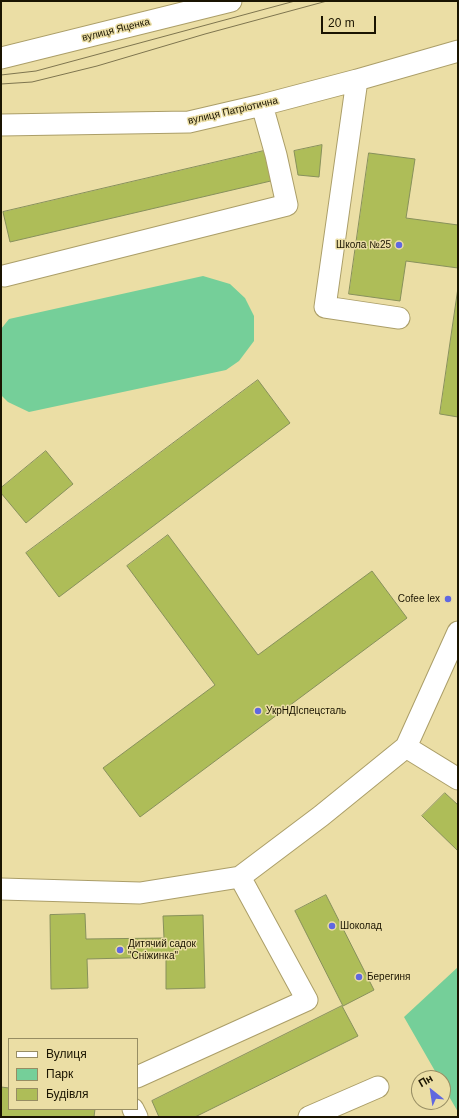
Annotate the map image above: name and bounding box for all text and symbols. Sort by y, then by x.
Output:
scale bar [323,8,378,34]
street label: вулиця Яценка [81,16,151,44]
text: 20 m [328,16,355,30]
street label: вулиця Патріотична [187,95,279,127]
place label: Школа №25 [336,239,391,251]
marker: Школа №25 [394,240,404,250]
place label: Cofee lex [398,593,440,605]
marker: Cofee lex [443,594,453,604]
place label: УкрНДІспецсталь [266,705,346,717]
marker: УкрНДІспецсталь [253,706,263,716]
place label: Шоколад [340,920,382,932]
marker: Шоколад [327,921,337,931]
place label: Дитячий садок "Сніжинка" [128,938,196,962]
marker: Дитячий садок "Сніжинка" [115,945,125,955]
place label: Берегиня [367,971,410,983]
marker: Берегиня [354,972,364,982]
legend [8,1038,138,1110]
text: Вулиця [46,1047,87,1061]
text: Парк [46,1067,73,1081]
north arrow [411,1070,451,1110]
text: Пн [416,1072,435,1089]
text: Будівля [46,1087,88,1101]

